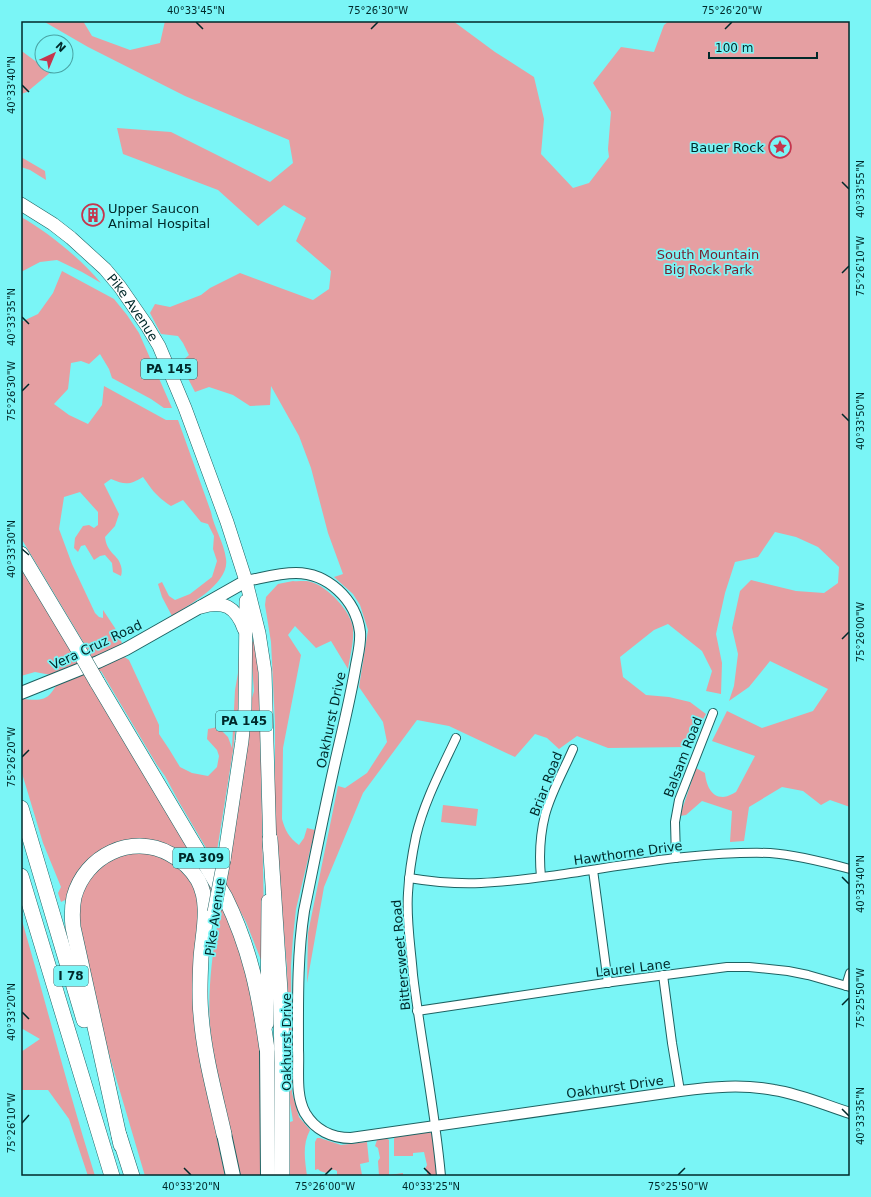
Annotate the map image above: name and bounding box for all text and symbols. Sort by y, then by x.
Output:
text: 40°33'45"N [167,5,225,16]
text: 75°26'30"W [348,5,408,16]
text: 75°26'20"W [702,5,762,16]
north arrow [34,34,74,74]
scale bar [709,34,817,60]
text: N [53,39,68,55]
text: 100 m [715,41,753,55]
text: 40°33'40"N [6,56,17,114]
place icon: Bauer Rock [767,134,793,160]
place label: Bauer Rock [690,140,764,155]
text: 40°33'55"N [855,160,866,218]
place label: Upper Saucon Animal Hospital [108,201,210,231]
building icon: Upper Saucon Animal Hospital [80,202,106,228]
text: 75°26'10"W [855,236,866,296]
park label: South Mountain Big Rock Park [657,247,759,277]
street label: Pike Avenue [104,270,162,344]
text: 40°33'35"N [6,288,17,346]
road number: PA 145 [141,359,197,379]
text: 75°26'30"W [6,361,17,421]
text: 40°33'50"N [855,392,866,450]
text: 40°33'30"N [6,520,17,578]
text: 75°26'00"W [855,602,866,662]
street label: Vera Cruz Road [48,617,144,673]
street label: Oakhurst Drive [313,670,349,770]
road number: PA 145 [216,711,272,731]
street label: Balsam Road [661,715,705,799]
text: 75°26'20"W [6,727,17,787]
street label: Briar Road [527,750,565,818]
street label: Hawthorne Drive [573,838,683,868]
road number: PA 309 [173,848,229,868]
text: 40°33'40"N [855,855,866,913]
street label: Pike Avenue [202,877,228,957]
street label: Bittersweet Road [389,899,413,1011]
street label: Laurel Lane [595,956,671,980]
road number: I 78 [54,966,88,986]
text: 75°25'50"W [855,968,866,1028]
text: 40°33'20"N [6,983,17,1041]
street label: Oakhurst Drive [279,993,294,1091]
street label: Oakhurst Drive [565,1073,665,1101]
text: 40°33'35"N [855,1087,866,1145]
text: 75°26'10"W [6,1093,17,1153]
text: 40°33'20"N [162,1181,220,1192]
text: 75°26'00"W [295,1181,355,1192]
text: 40°33'25"N [402,1181,460,1192]
text: 75°25'50"W [648,1181,708,1192]

